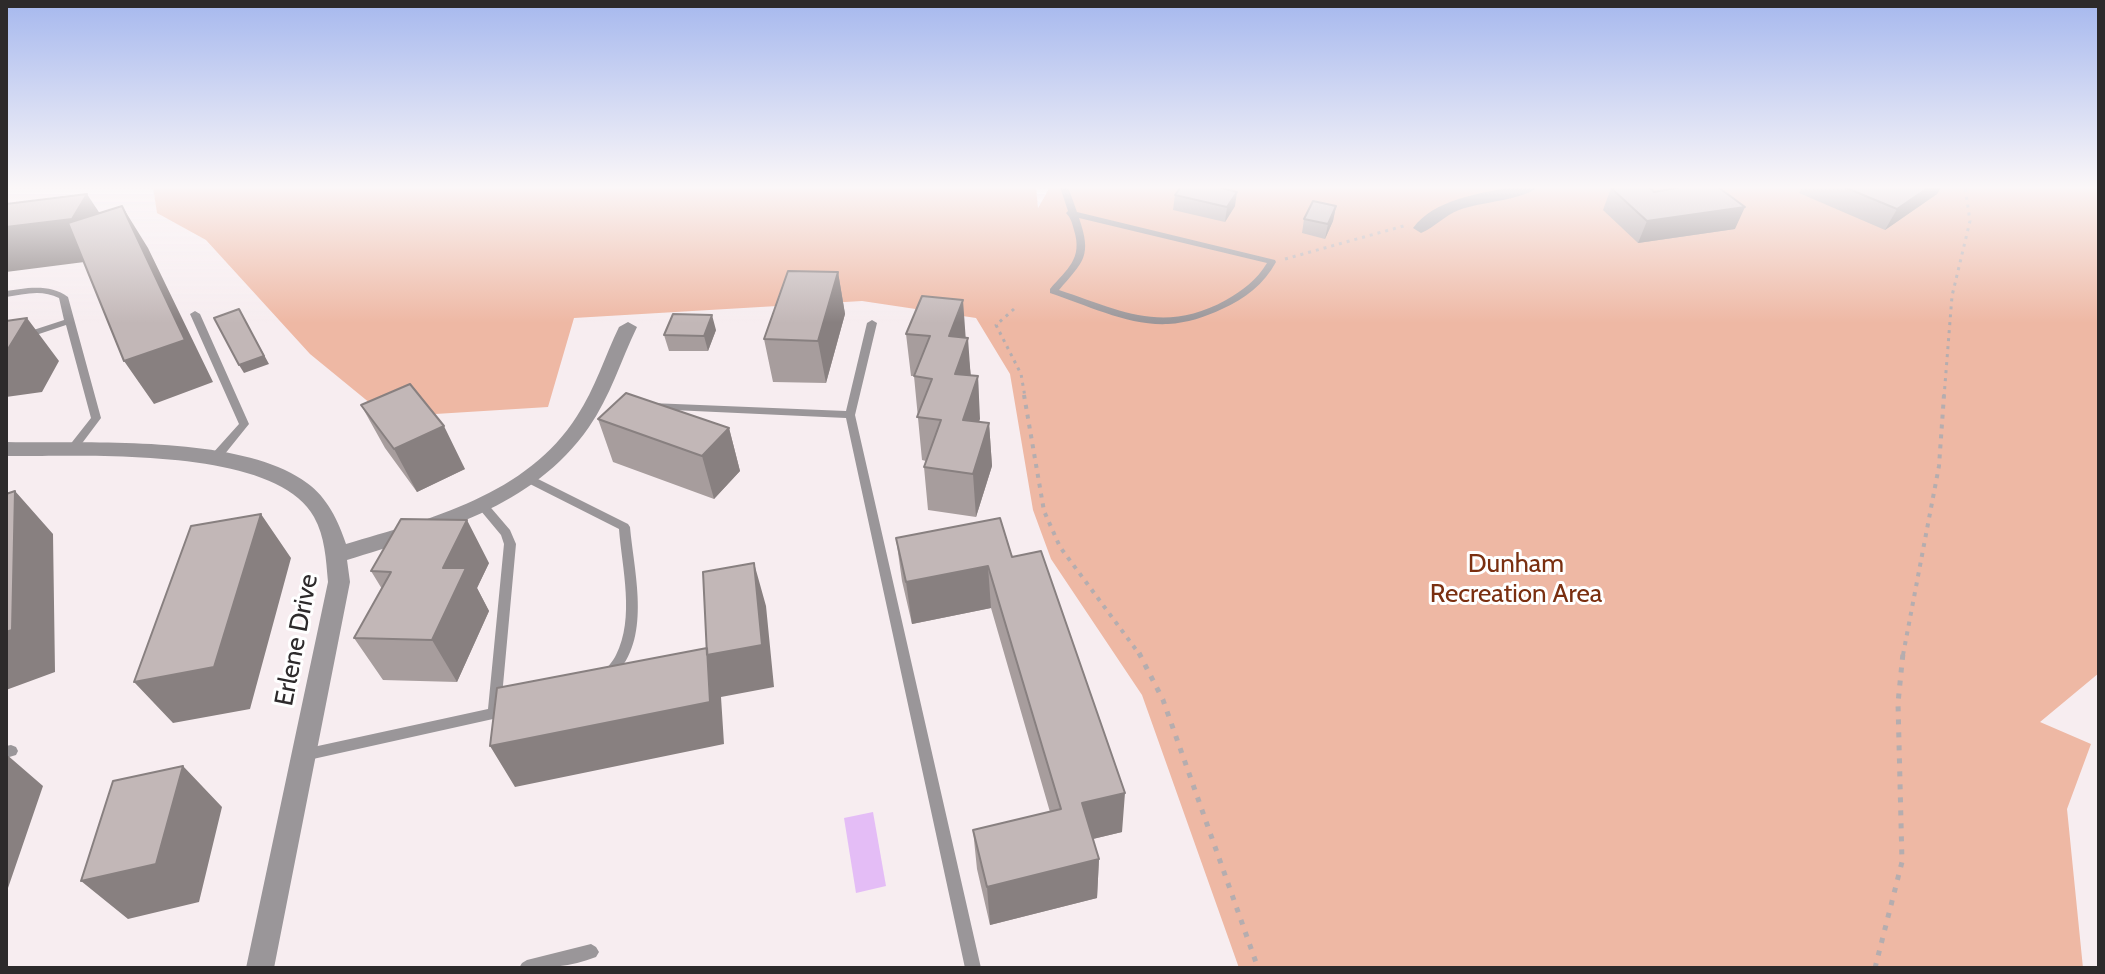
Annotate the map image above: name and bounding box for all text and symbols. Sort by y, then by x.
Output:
park label: Dunham Recreation Area [1430,548,1602,610]
street label: Erlene Drive [269,571,325,709]

